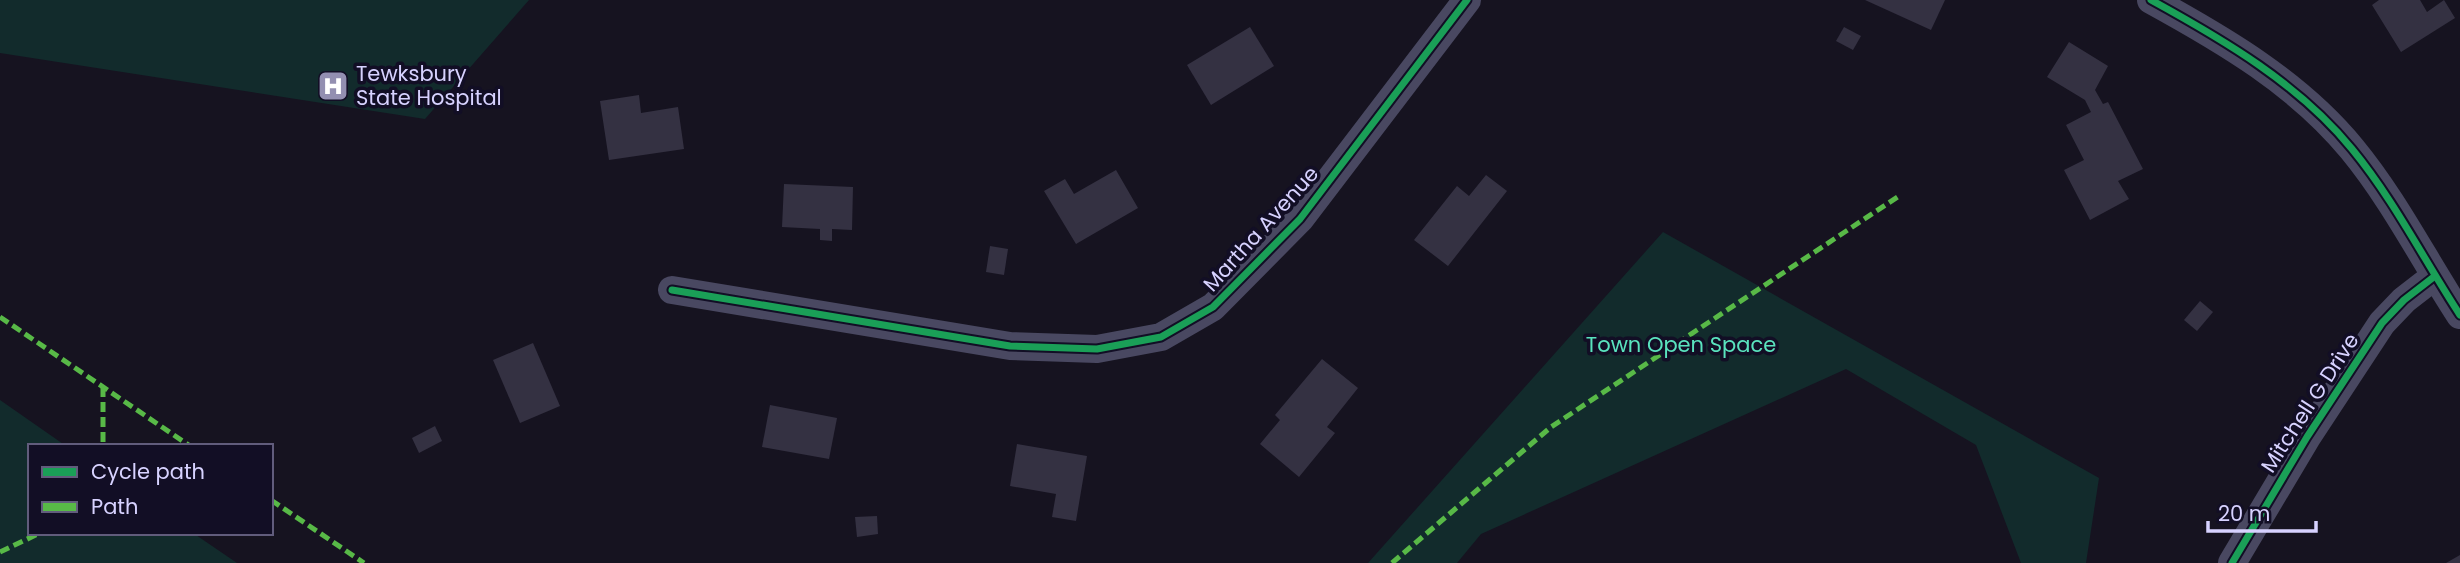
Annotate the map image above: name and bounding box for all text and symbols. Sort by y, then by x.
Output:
place label: Tewksbury State Hospital [356,59,502,112]
hospital icon: Tewksbury State Hospital [316,69,350,103]
street label: Martha Avenue [1196,160,1325,298]
street label: Mitchell G Drive [2254,327,2365,478]
park label: Town Open Space [1586,330,1776,359]
legend [28,444,273,535]
text: Cycle path [91,457,205,486]
scale bar [2208,490,2316,534]
text: Path [91,492,138,521]
text: 20 m [2218,499,2271,528]

